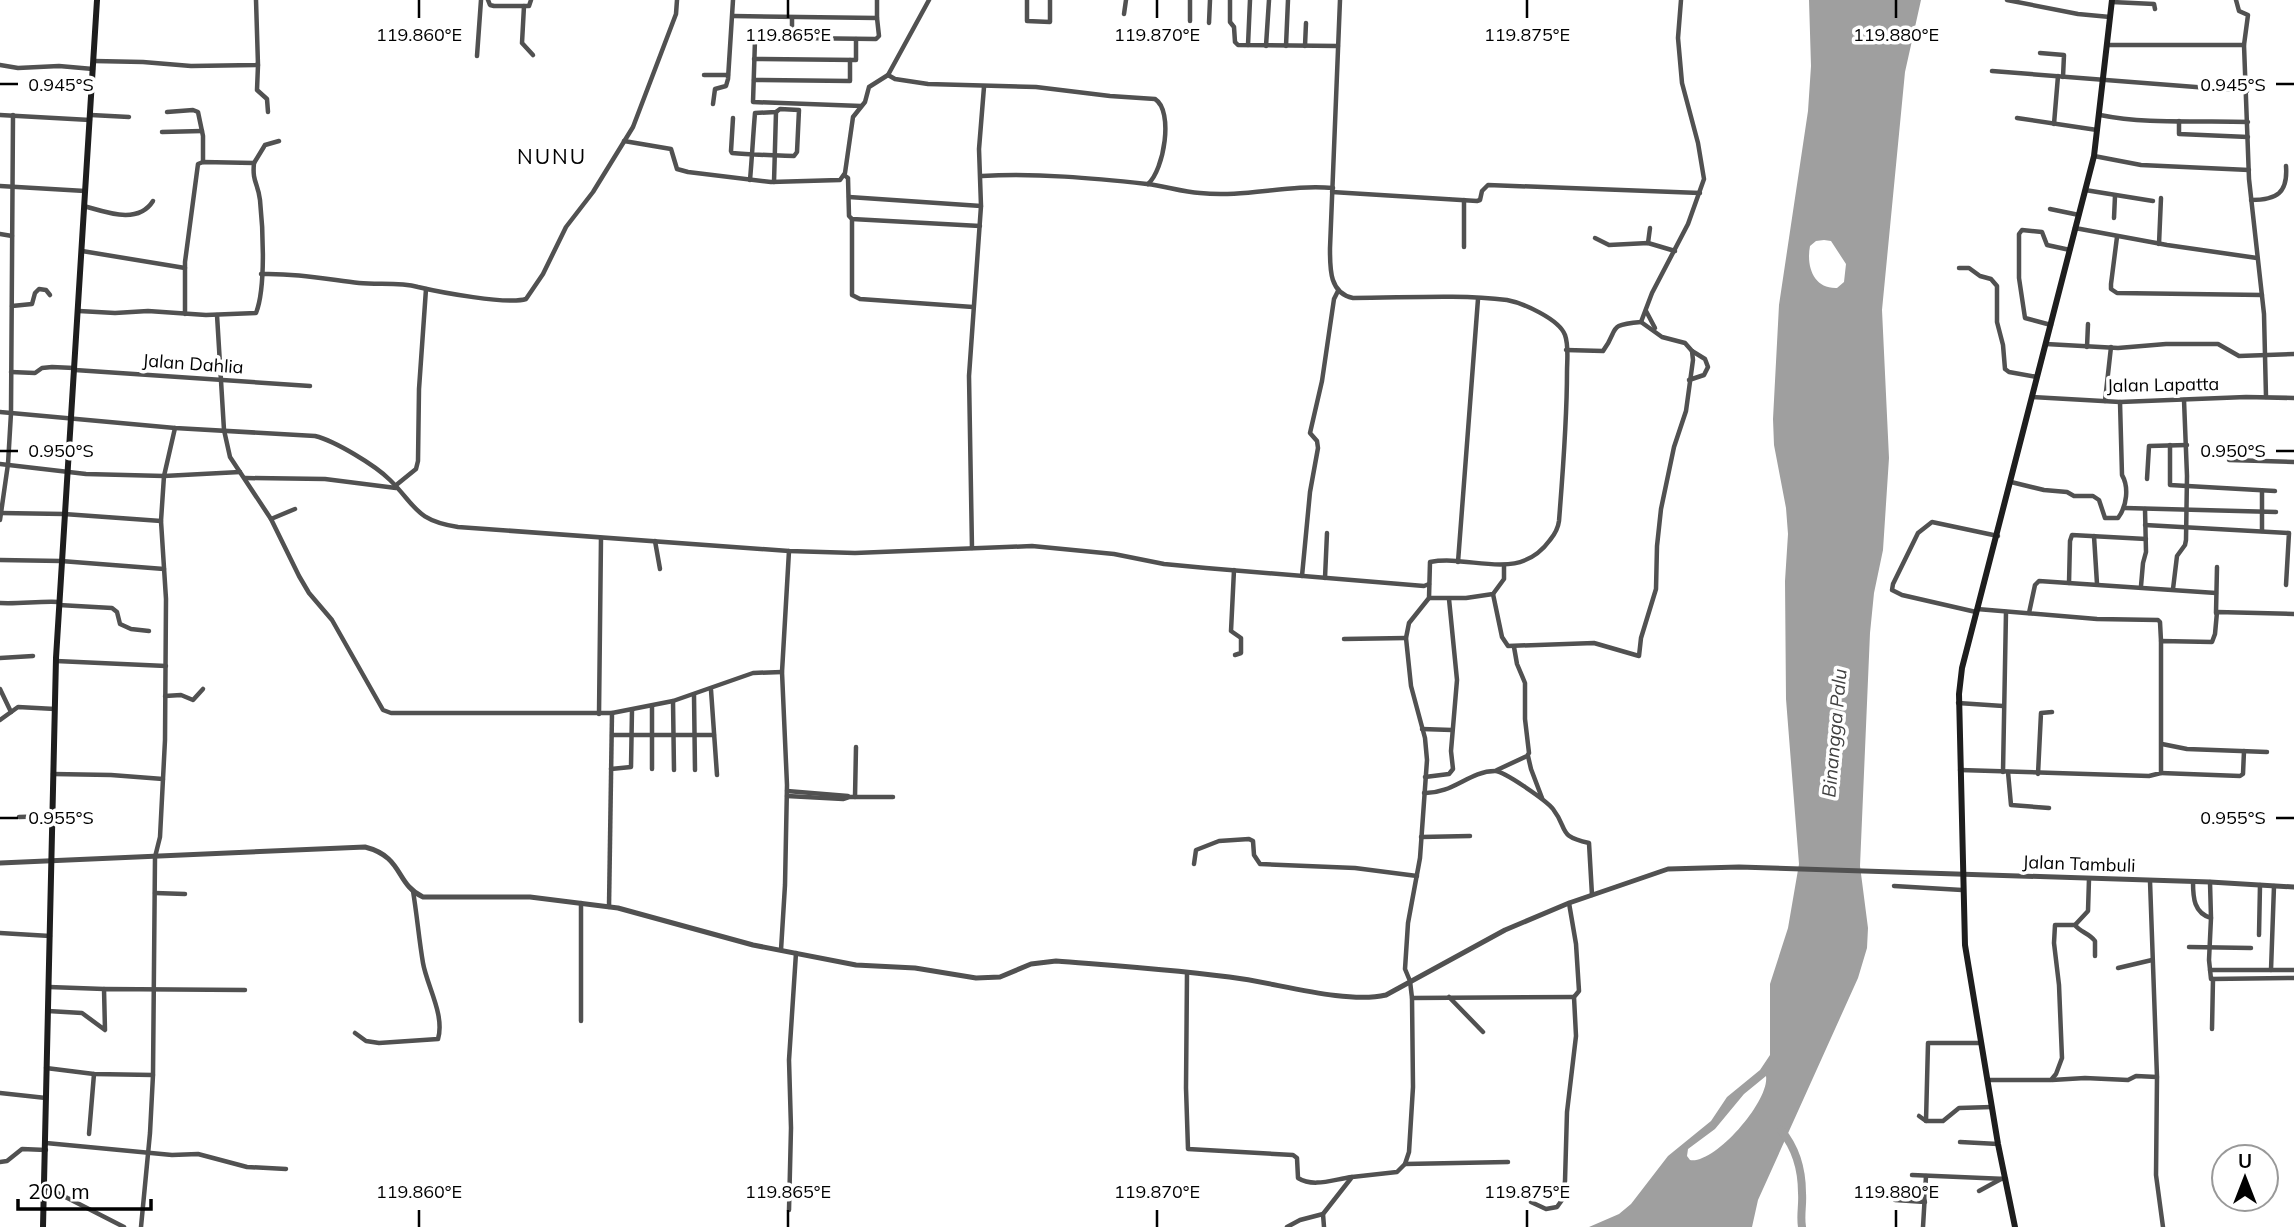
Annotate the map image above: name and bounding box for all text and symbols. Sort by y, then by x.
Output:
text: 119.860°E [376,23,462,46]
text: 119.865°E [745,23,831,46]
text: 119.870°E [1114,23,1200,46]
text: 119.875°E [1484,23,1570,46]
text: 119.880°E [1853,23,1939,46]
text: 0.945°S [28,73,94,96]
text: 0.945°S [2200,73,2266,96]
district label: NUNU [517,143,587,169]
street label: Jalan Dahlia [142,348,244,379]
street label: Jalan Lapatta [2107,372,2219,397]
text: 0.950°S [28,439,94,462]
text: 0.950°S [2200,439,2266,462]
water label: Binangga Palu [1816,668,1852,798]
text: 0.955°S [28,806,94,829]
text: 0.955°S [2200,806,2266,829]
street label: Jalan Tambuli [2022,850,2136,877]
north arrow [2210,1143,2280,1213]
text: U [2238,1149,2252,1173]
scale bar [18,1168,150,1212]
text: 200 m [28,1178,90,1204]
text: 119.860°E [376,1180,462,1203]
text: 119.865°E [745,1180,831,1203]
text: 119.870°E [1114,1180,1200,1203]
text: 119.875°E [1484,1180,1570,1203]
text: 119.880°E [1853,1180,1939,1203]

